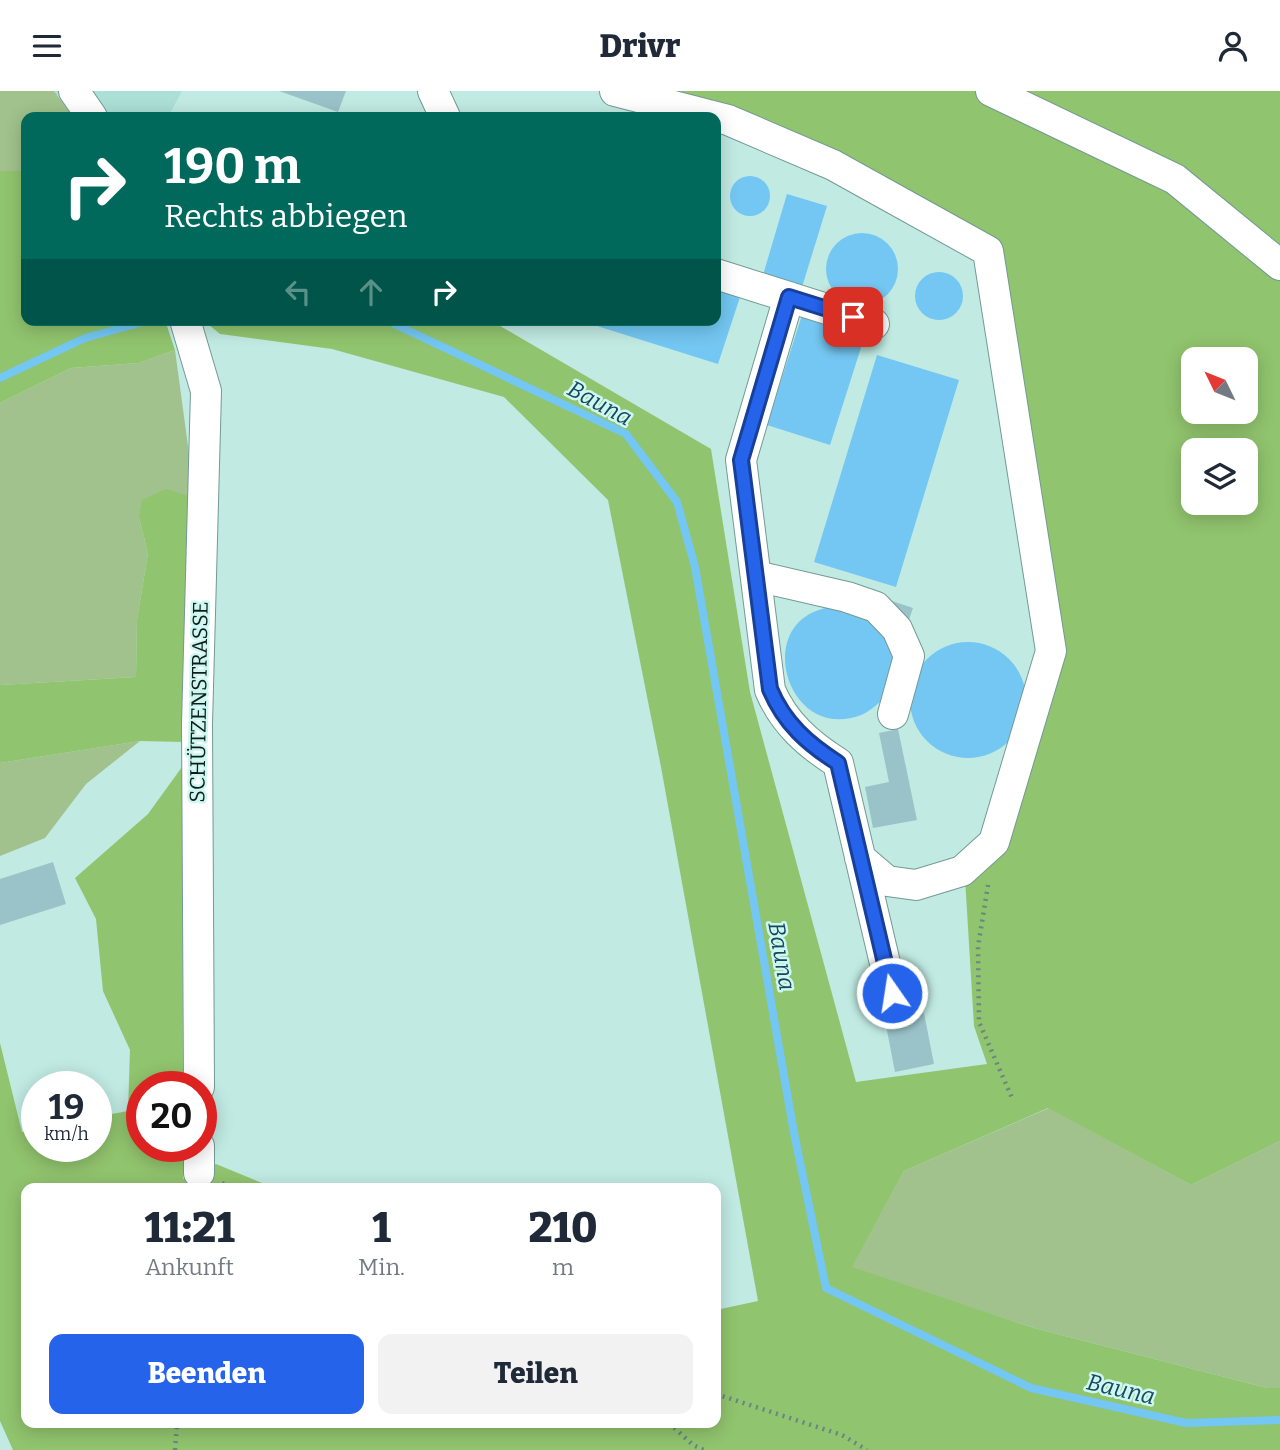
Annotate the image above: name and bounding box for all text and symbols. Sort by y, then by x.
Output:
icon: menu [28,27,66,65]
text: Drivr [600,27,680,65]
icon: person [1214,27,1252,65]
text: 190 m [164,137,301,196]
icon: right [49,140,140,231]
text: Rechts abbiegen [164,197,407,235]
icon: left [279,273,317,311]
icon: ahead [352,273,390,311]
icon: right [425,273,463,311]
pin [823,287,883,347]
icon: arrive [834,298,872,336]
north arrow [1181,347,1258,423]
map controls [1181,347,1258,515]
water label: Bauna [563,374,637,432]
button: layers [1181,438,1258,515]
street label: SCHÜTZENSTRASSE [184,601,214,803]
water label: Bauna [762,920,802,992]
position arrow [855,956,929,1030]
speed limit sign: 20 [126,1071,217,1162]
text: 19 [49,1086,84,1128]
text: km/h [44,1123,89,1145]
text: 11:21 [144,1203,235,1253]
text: 1 [372,1203,391,1253]
text: 210 [528,1203,598,1253]
text: Ankunft [145,1253,234,1281]
text: Min. [358,1253,405,1281]
text: m [552,1253,574,1281]
button: Beenden [49,1334,364,1414]
button: Teilen [378,1334,693,1414]
water label: Bauna [1084,1368,1158,1410]

